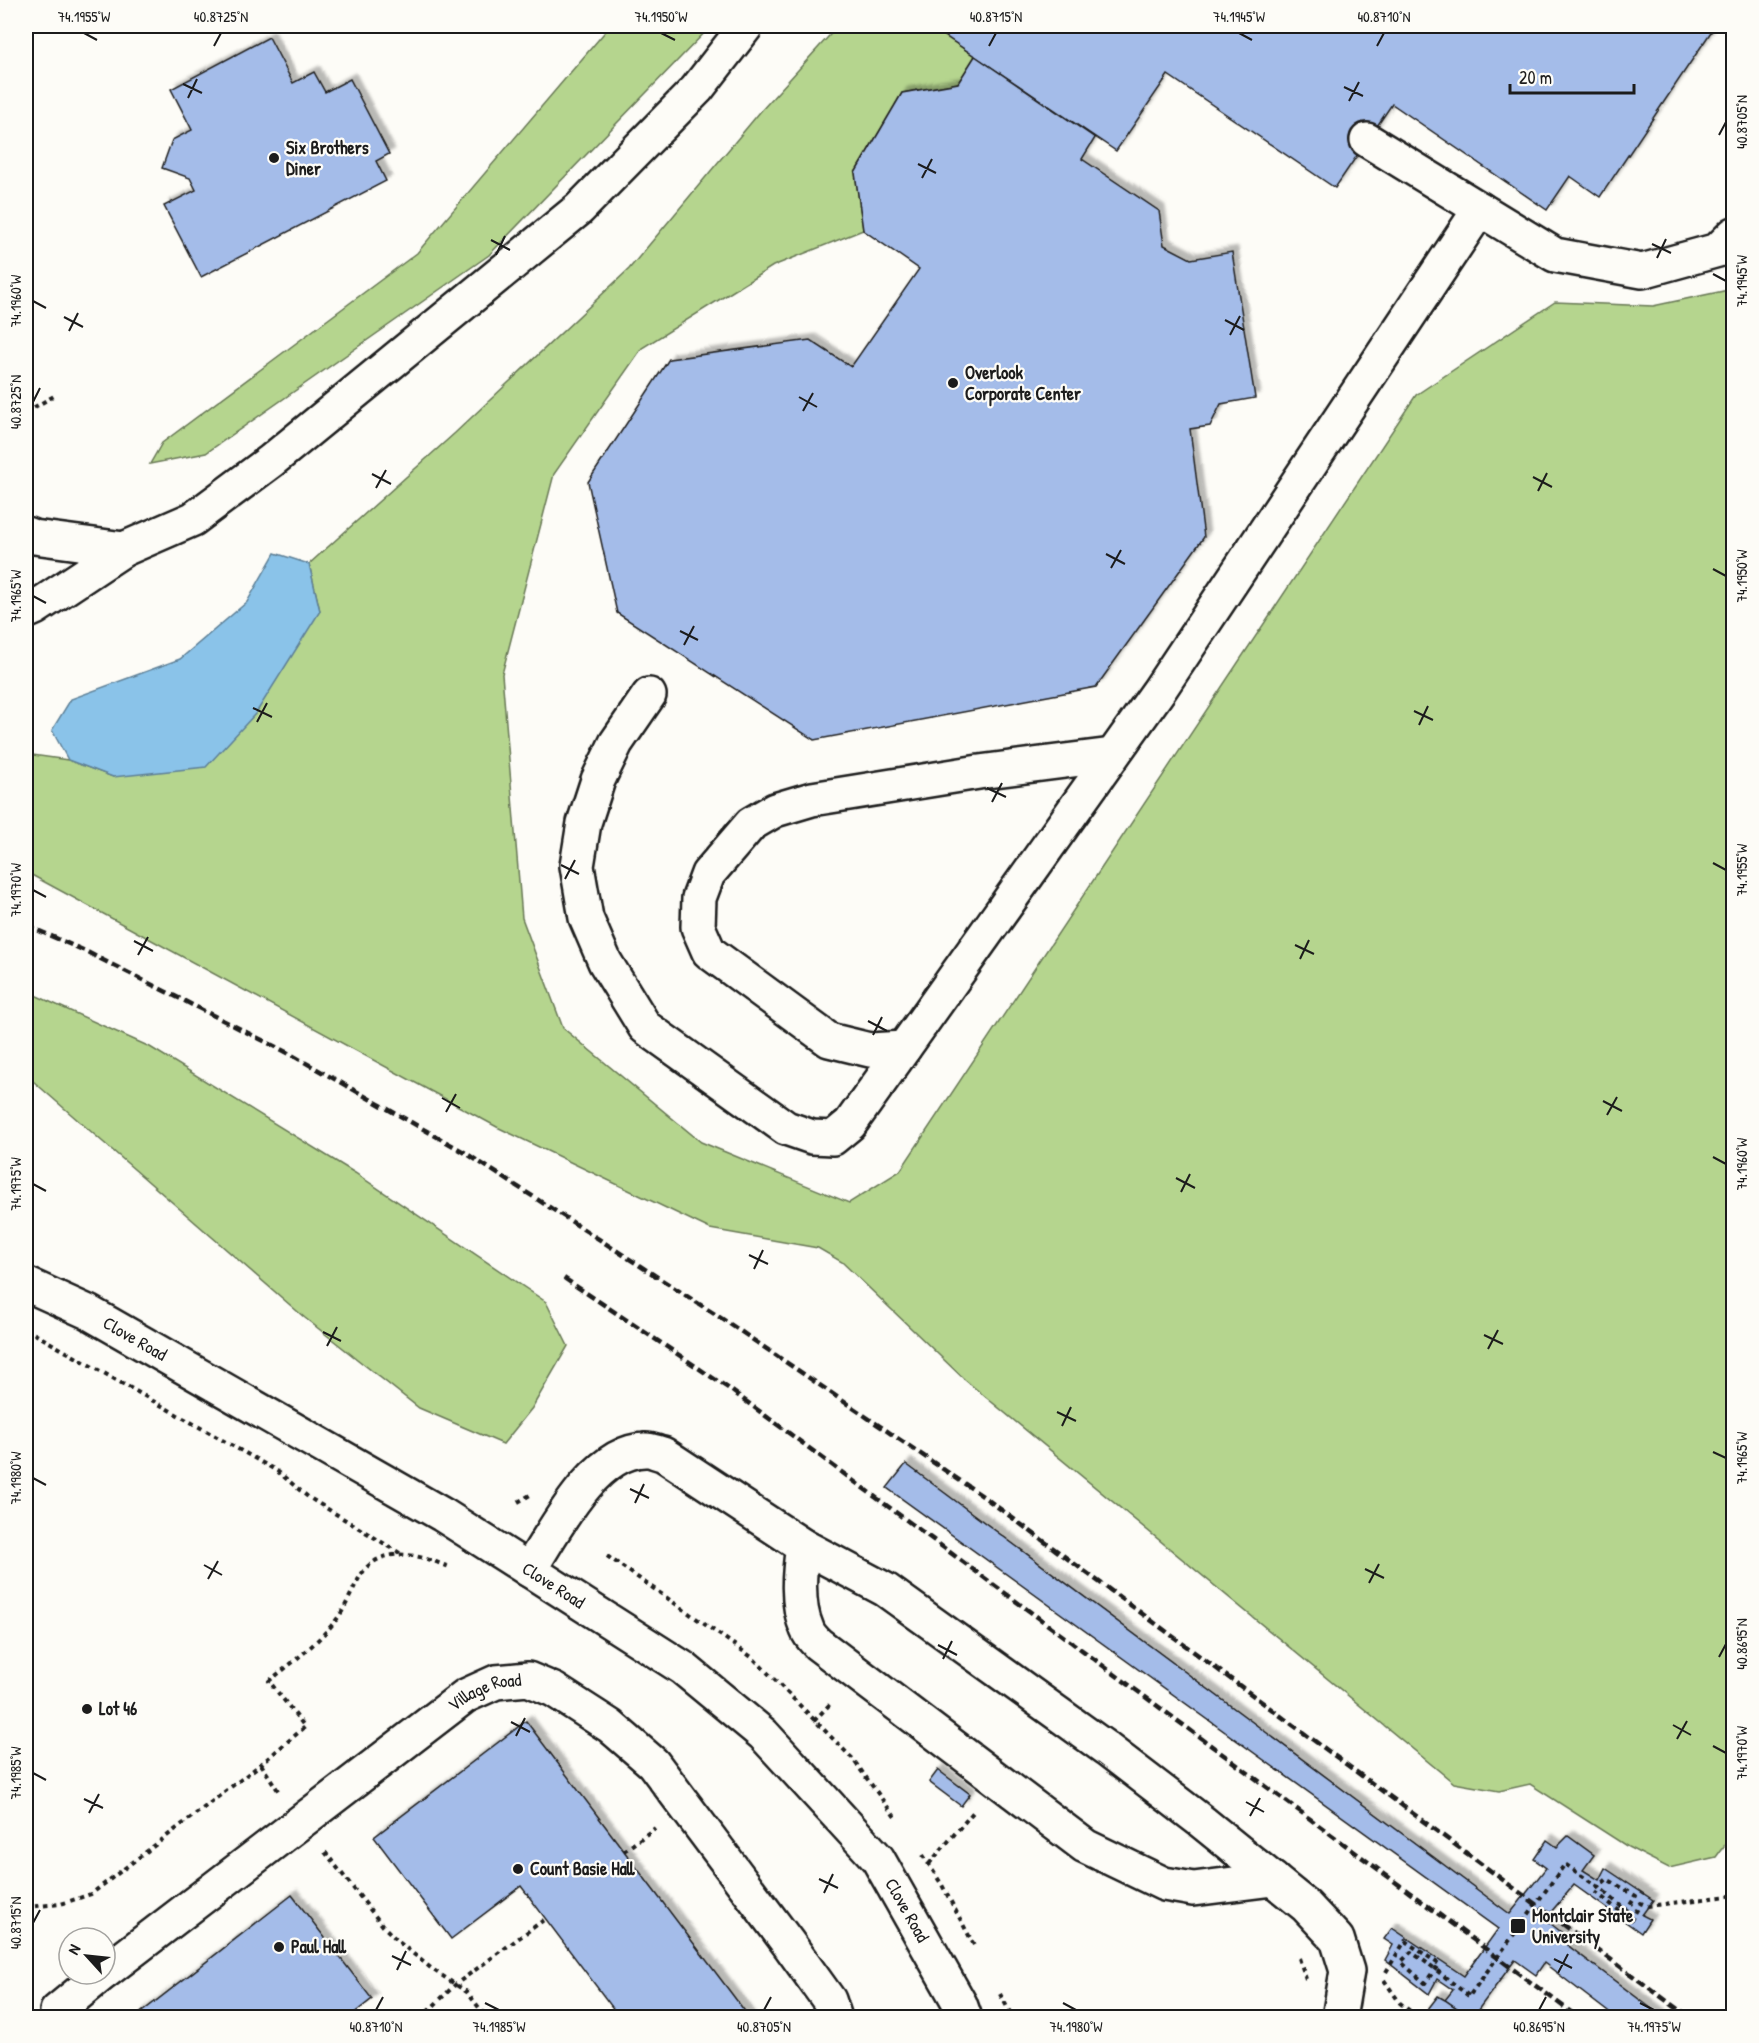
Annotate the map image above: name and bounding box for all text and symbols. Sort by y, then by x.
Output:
text: 74.1955°W [58,6,111,27]
text: 40.8725°N [194,6,248,27]
text: 74.1950°W [635,6,688,27]
text: 40.8715°N [970,6,1022,27]
text: 74.1945°W [1213,6,1266,27]
text: 40.8710°N [1357,6,1411,27]
scale bar [1510,57,1634,95]
text: 20 m [1519,65,1552,90]
text: 40.8705°N [1731,95,1752,149]
place label: Six Brothers Diner [286,135,369,181]
marker: Six Brothers Diner [267,151,281,165]
text: 74.1945°W [1731,254,1752,307]
text: 74.1960°W [5,274,26,327]
place label: Overlook Corporate Center [965,360,1081,407]
text: 40.8725°N [5,375,26,429]
marker: Overlook Corporate Center [946,376,960,390]
text: 74.1950°W [1731,549,1752,603]
text: 74.1965°W [5,569,26,622]
text: 74.1955°W [1731,843,1752,896]
text: 74.1970°W [5,862,26,917]
text: 74.1960°W [1731,1137,1752,1190]
text: 74.1975°W [5,1156,26,1211]
street label: Clove Road [99,1310,172,1367]
text: 74.1965°W [1731,1431,1752,1484]
text: 74.1980°W [5,1451,26,1505]
street label: Clove Road [518,1556,590,1614]
text: 40.8695°N [1731,1618,1752,1670]
street label: Village Road [442,1667,522,1717]
place label: Lot 46 [99,1696,137,1721]
marker: Lot 46 [80,1702,94,1716]
text: 74.1970°W [1731,1725,1752,1780]
text: 74.1985°W [5,1746,26,1799]
place label: Count Basie Hall [530,1856,636,1881]
marker: Count Basie Hall [511,1862,525,1876]
street label: Clove Road [879,1873,936,1947]
text: 40.8715°N [5,1897,26,1949]
place label: Montclair State University [1532,1903,1634,1950]
marker: Montclair State University [1509,1917,1527,1935]
north arrow [57,1926,117,1986]
place label: Paul Hall [291,1934,347,1959]
text: N [62,1940,86,1958]
marker: Paul Hall [272,1940,286,1954]
text: 40.8710°N [349,2016,403,2037]
text: 74.1985°W [473,2016,526,2037]
text: 40.8705°N [737,2016,791,2037]
text: 74.1980°W [1049,2016,1103,2037]
text: 40.8695°N [1513,2016,1565,2037]
text: 74.1975°W [1627,2016,1682,2037]

